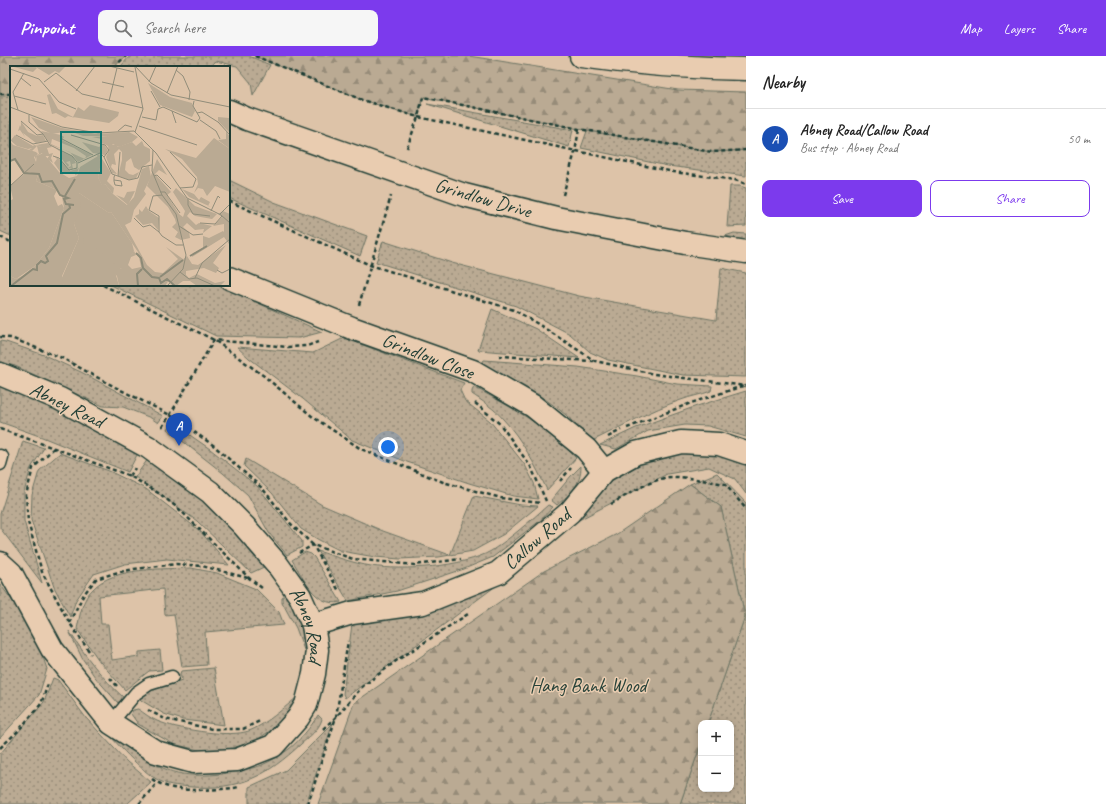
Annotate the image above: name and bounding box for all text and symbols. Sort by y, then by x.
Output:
search box [98,10,378,46]
text: Pinpoint [20,16,74,40]
icon: search [112,17,134,39]
text: Search here [144,19,205,38]
text: Map [960,20,982,37]
text: Layers [1004,20,1035,37]
text: Share [1057,20,1086,37]
inset map [10,66,230,286]
text: Nearby [762,72,805,93]
text: Abney Road/Callow Road [800,121,928,140]
text: A [772,131,778,147]
text: 50 m [1068,131,1090,147]
text: Bus stop · Abney Road [800,140,898,156]
street label: Grindlow Drive [432,172,535,224]
button: Save [762,180,922,217]
button: Share [930,180,1090,217]
street label: Grindlow Close [378,327,479,385]
street label: Abney Road [26,376,111,435]
pin: A [166,413,192,446]
your location [378,437,398,457]
street label: Callow Road [498,501,578,575]
street label: Abney Road [284,581,330,668]
park label: Hang Bank Wood [530,673,649,698]
map controls [698,720,734,792]
button: + [698,720,734,756]
button: − [698,756,734,792]

